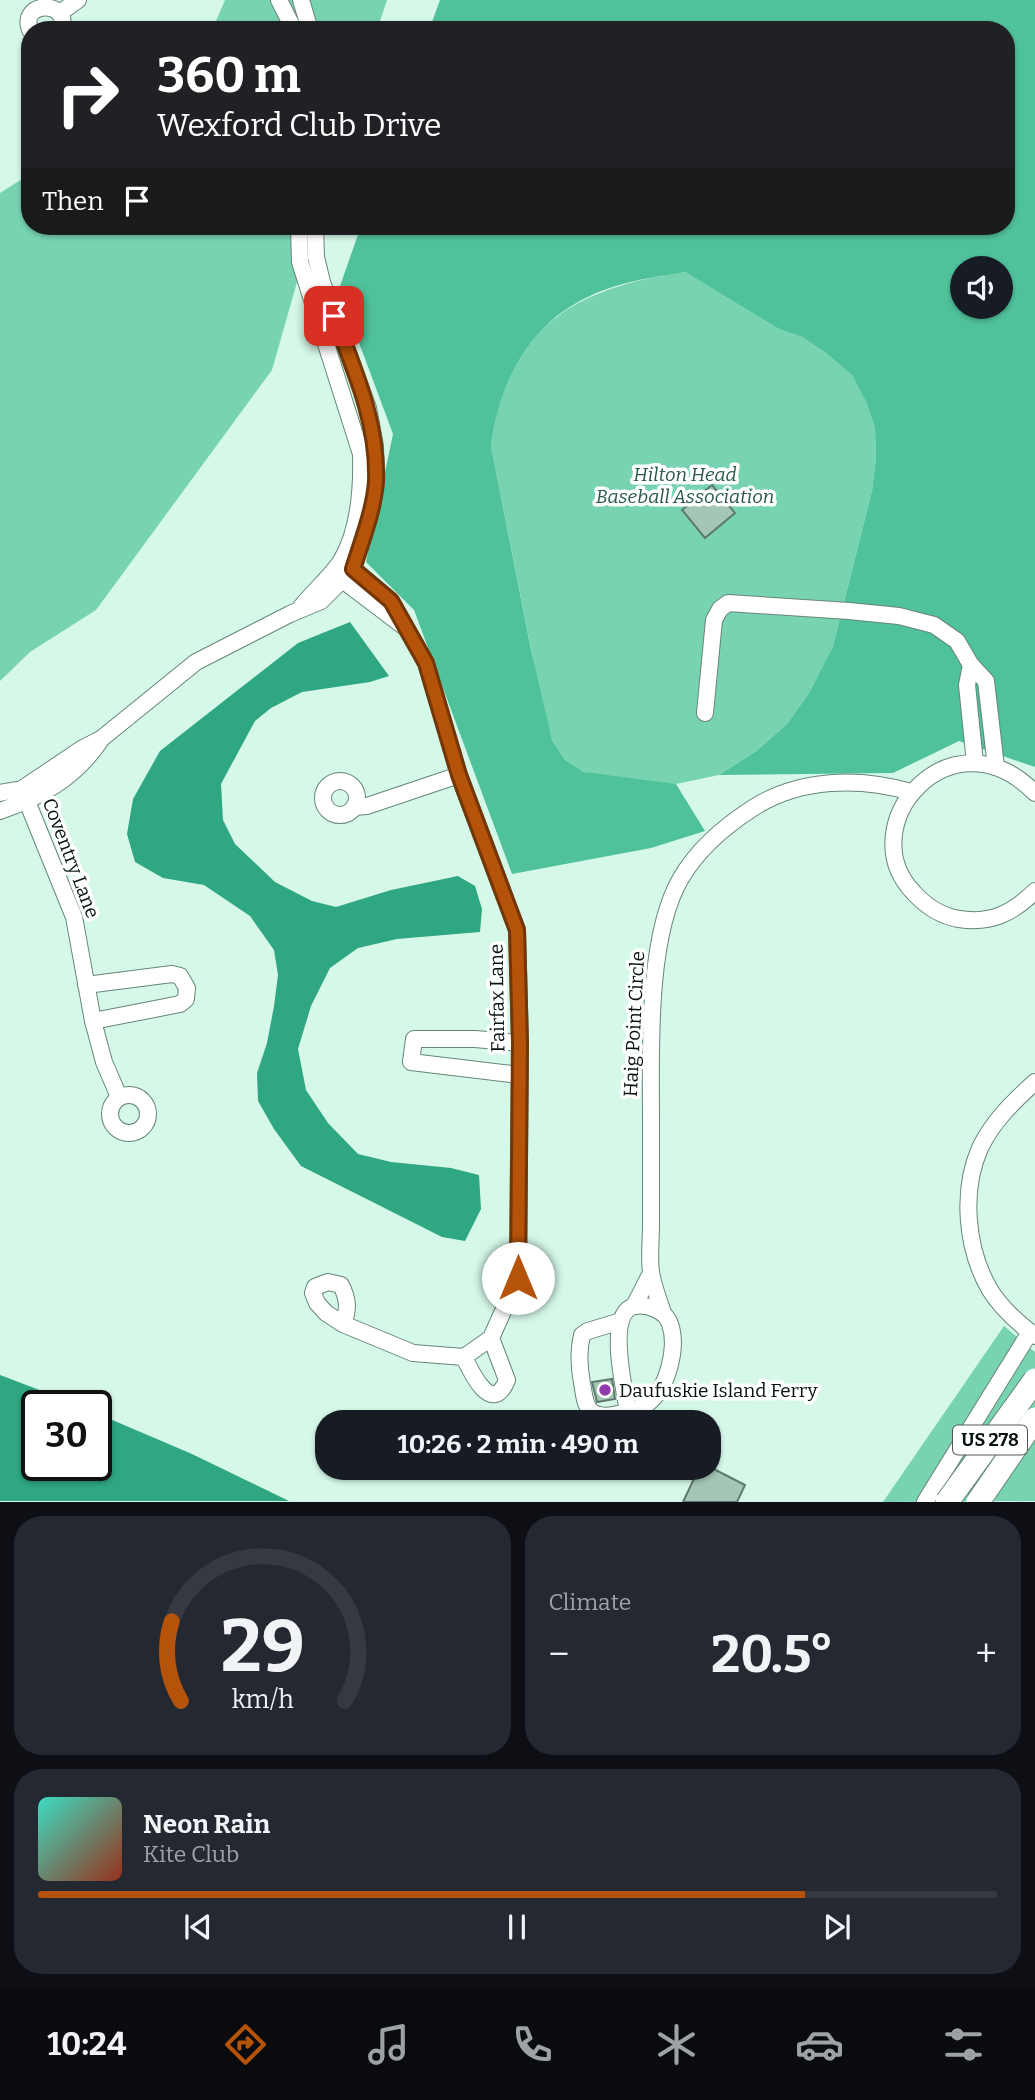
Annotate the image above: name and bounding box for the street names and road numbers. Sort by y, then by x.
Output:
street label: Coventry Lane [38,795,104,921]
street label: Fairfax Lane [485,944,509,1052]
street label: Haig Point Circle [619,950,649,1098]
road number: US 278 [953,1426,1027,1455]

